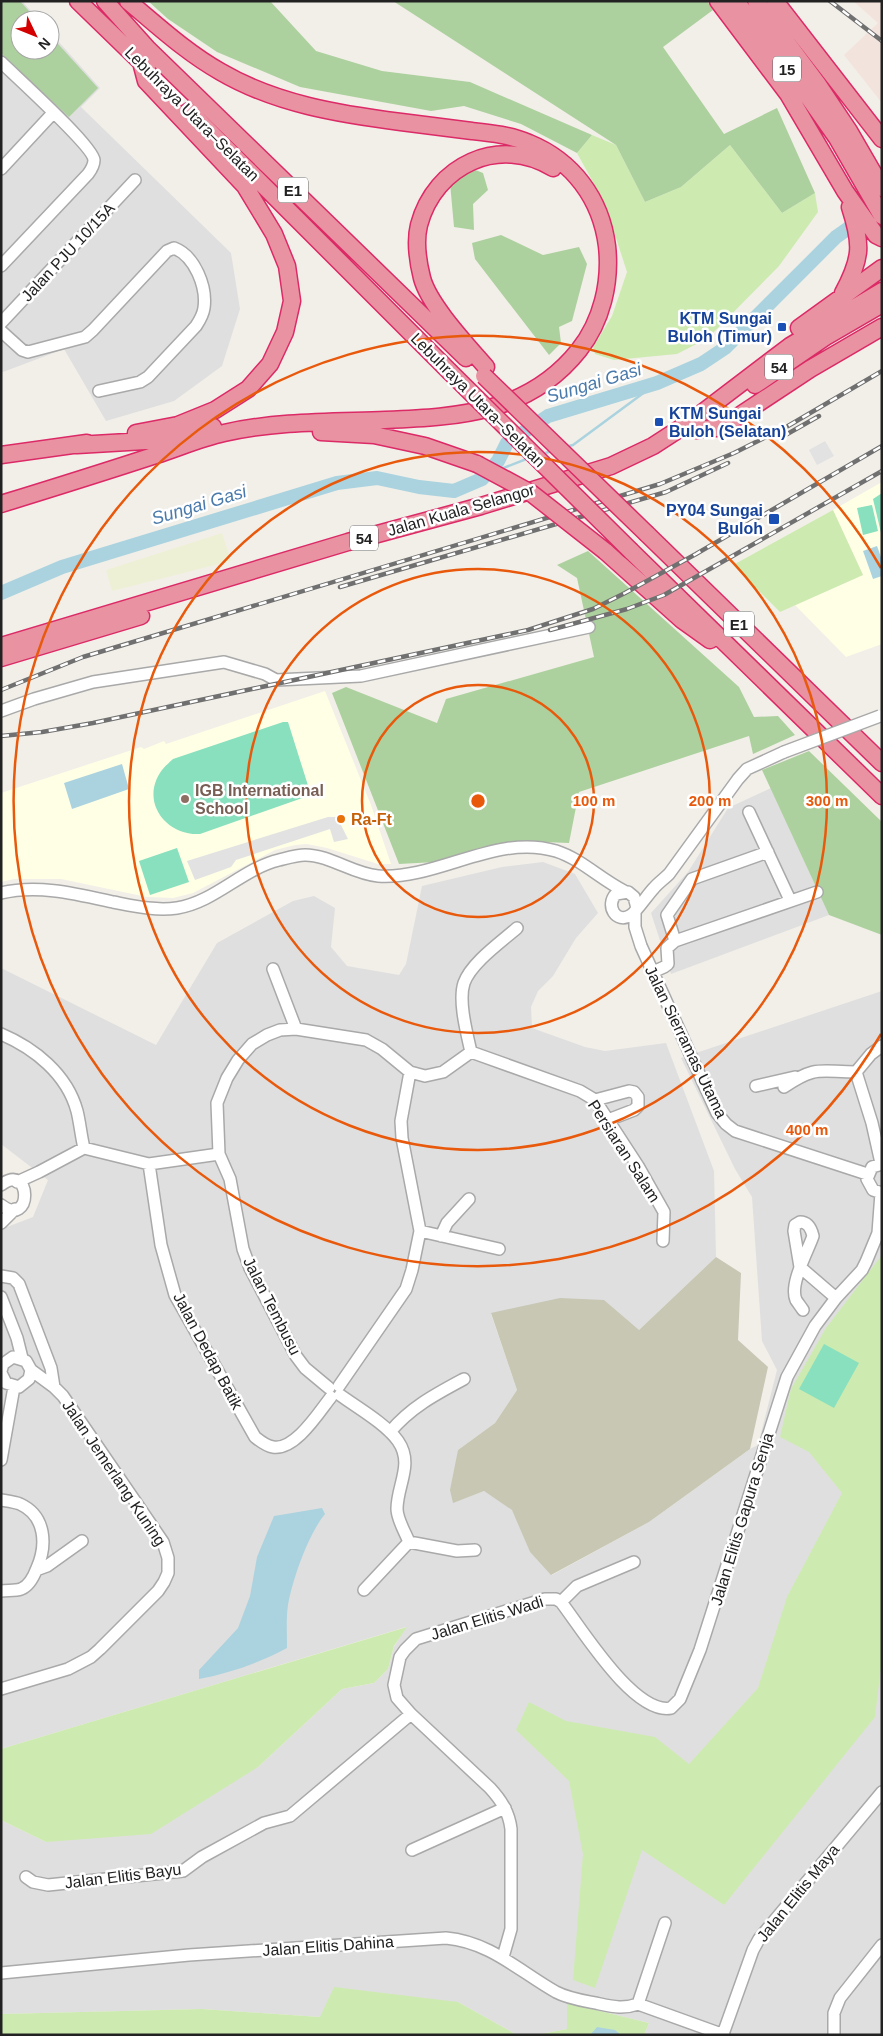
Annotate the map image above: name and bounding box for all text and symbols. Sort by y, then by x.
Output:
north arrow [10,10,60,60]
text: N [35,35,54,53]
street label: Lebuhraya Utara–Selatan [122,44,262,184]
road number: 15 [773,56,801,82]
road number: E1 [278,178,308,202]
street label: Jalan PJU 10/15A [18,199,118,305]
place label: KTM Sungai Buloh (Timur) [667,310,772,345]
marker: KTM Sungai Buloh (Timur) [776,321,788,333]
street label: Lebuhraya Utara–Selatan [408,330,548,470]
road number: 54 [765,354,793,380]
water label: Sungai Gasi [544,359,645,407]
place label: KTM Sungai Buloh (Selatan) [669,405,786,440]
marker: KTM Sungai Buloh (Selatan) [653,416,665,428]
water label: Sungai Gasi [149,481,250,529]
street label: Jalan Kuala Selangor [386,481,537,539]
place label: PY04 Sungai Buloh [666,502,763,537]
marker: PY04 Sungai Buloh [767,512,781,526]
road number: 54 [350,526,378,550]
road number: E1 [724,612,754,636]
place label: IGB International School [195,782,324,817]
centre of rings [469,792,487,810]
text: 100 m [573,792,615,809]
text: 200 m [689,792,731,809]
text: 300 m [806,792,848,809]
marker: IGB International School [179,793,191,805]
place label: Ra-Ft [351,811,393,828]
marker: Ra-Ft [335,813,347,825]
street label: Jalan Sierramas Utama [642,963,730,1121]
street label: Persiaran Salam [585,1097,663,1205]
text: 400 m [786,1121,828,1138]
street label: Jalan Tembusu [240,1254,304,1358]
street label: Jalan Dedap Batik [170,1290,246,1413]
street label: Jalan Jemerlang Kuning [59,1397,169,1549]
street label: Jalan Elitis Gapura Senja [708,1431,776,1607]
street label: Jalan Elitis Wadi [429,1593,545,1643]
street label: Jalan Elitis Maya [754,1841,842,1945]
street label: Jalan Elitis Bayu [64,1860,182,1892]
street label: Jalan Elitis Dahina [262,1933,394,1959]

